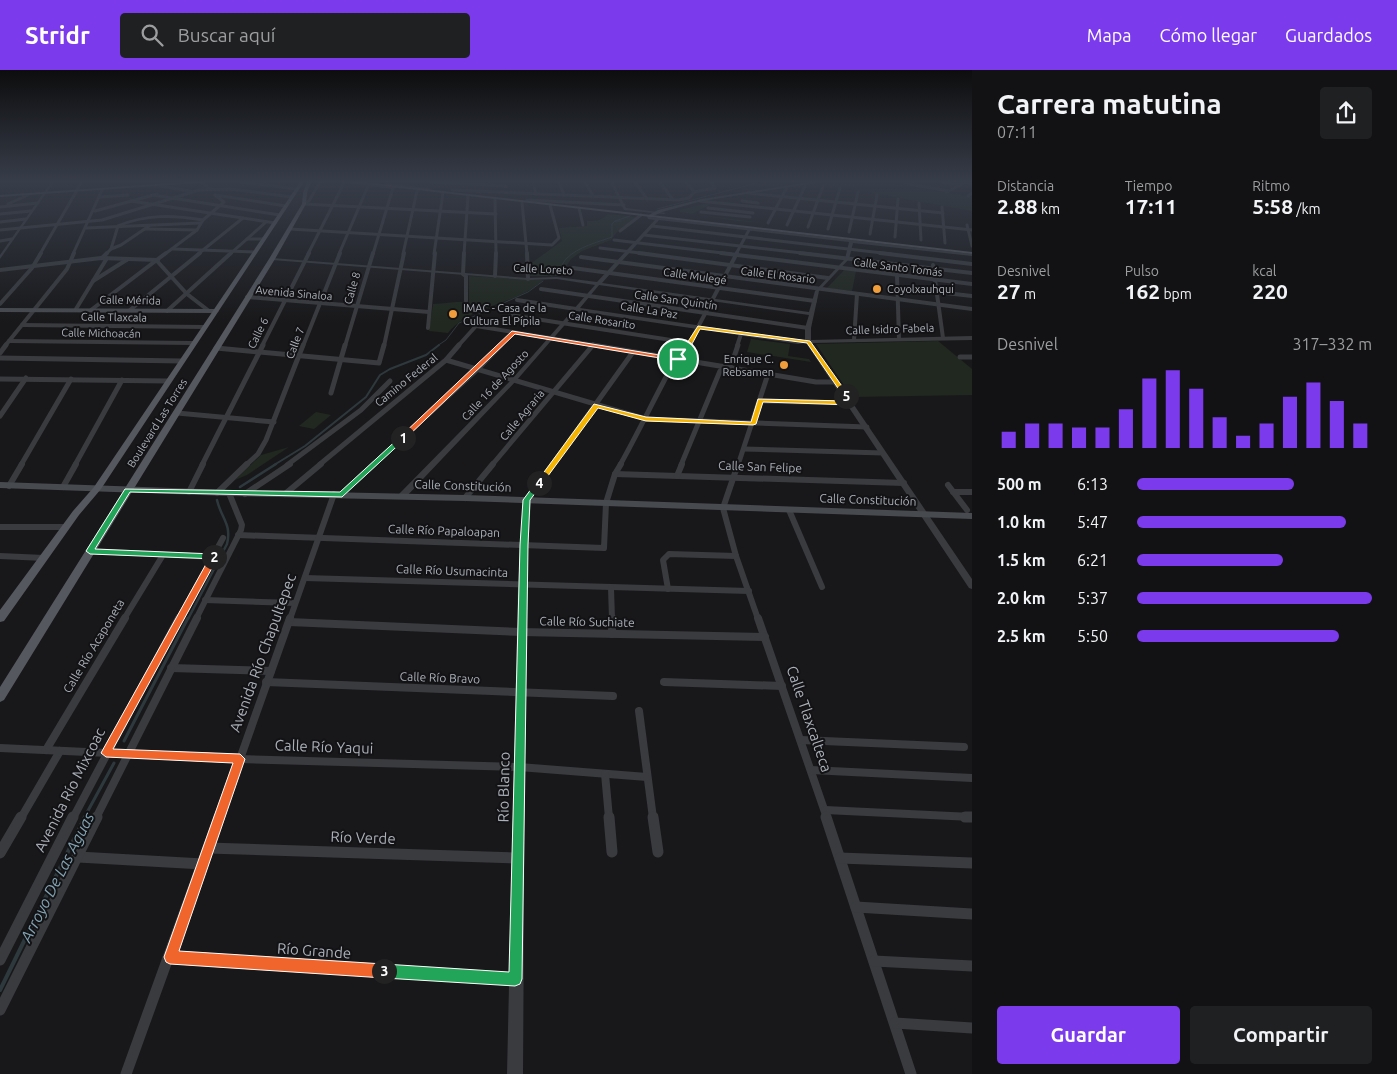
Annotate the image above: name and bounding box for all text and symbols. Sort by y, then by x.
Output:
search box [120,13,470,58]
icon: search [138,21,166,49]
text: Stridr [25,22,90,49]
text: Buscar aquí [178,24,275,46]
text: Mapa [1087,25,1132,45]
text: Cómo llegar [1160,25,1257,45]
text: Guardados [1285,25,1372,45]
button: share [1320,87,1372,139]
text: Carrera matutina [997,88,1222,119]
text: 07:11 [997,123,1037,141]
text: Distancia [997,178,1054,194]
text: Tiempo [1125,178,1172,194]
text: Ritmo [1252,178,1290,194]
text: 2.88 [997,194,1038,218]
text: 17:11 [1125,194,1177,218]
text: 5:58 [1252,194,1293,218]
text: km [1038,201,1060,217]
text: /km [1293,201,1321,217]
street label: Calle Santo Tomás [853,256,943,278]
street label: Calle Loreto [513,261,573,277]
text: Desnivel [997,263,1050,279]
text: Pulso [1125,263,1159,279]
text: kcal [1252,263,1277,279]
street label: Calle El Rosario [740,264,816,286]
street label: Calle Mulegé [662,266,728,286]
street label: Calle 8 [342,271,362,305]
text: 27 [997,279,1021,303]
text: 162 [1125,279,1160,303]
text: 220 [1252,279,1288,303]
marker: Coyolxauhqui [871,283,883,295]
place label: Coyolxauhqui [887,283,954,295]
street label: Avenida Sinaloa [255,284,333,302]
text: m [1021,286,1036,302]
text: bpm [1160,286,1192,302]
street label: Calle San Quintín [634,288,718,312]
street label: Calle Mérida [99,293,161,307]
street label: Calle La Paz [620,300,678,320]
place label: IMAC - Casa de la Cultura El Pípila [463,302,546,327]
marker: IMAC - Casa de la Cultura El Pípila [447,308,459,320]
street label: Calle Rosarito [567,309,637,331]
street label: Calle Tlaxcala [81,310,147,324]
street label: Calle 6 [245,316,271,350]
street label: Calle Isidro Fabela [845,321,935,337]
street label: Calle 7 [283,325,307,361]
street label: Calle Michoacán [61,326,141,340]
text: Desnivel [997,335,1058,353]
text: 317–332 m [1292,335,1372,353]
pin [657,338,699,380]
icon: arrive [664,345,692,373]
street label: Calle 16 de Agosto [459,347,531,423]
street label: Camino Federal [372,351,440,409]
place label: Enrique C. Rebsamen [722,353,774,378]
marker: Enrique C. Rebsamen [778,359,790,371]
street label: Boulevard Las Torres [125,376,189,470]
pin: 5 [834,384,858,408]
street label: Calle Agraria [497,387,547,443]
text: 5 [843,388,850,404]
pin: 1 [390,426,416,450]
text: 1 [400,430,407,446]
street label: Calle San Felipe [718,459,802,474]
pin: 4 [526,470,552,496]
text: 4 [536,475,543,491]
text: 500 m [997,475,1042,493]
text: 6:13 [1077,475,1108,493]
street label: Calle Constitución [414,477,512,494]
street label: Calle Constitución [819,491,917,508]
text: 1.0 km [997,513,1046,531]
text: 5:47 [1077,513,1108,531]
street label: Calle Río Papaloapan [388,522,500,539]
pin: 2 [202,544,226,570]
text: 2 [211,549,218,565]
text: 1.5 km [997,551,1046,569]
text: 6:21 [1077,551,1108,569]
street label: Calle Río Usumacinta [396,562,508,579]
street label: Avenida Río Chapultepec [226,571,299,734]
text: 2.0 km [997,589,1046,607]
text: 5:37 [1077,589,1108,607]
street label: Calle Río Acaponeta [60,596,127,695]
street label: Calle Río Suchiate [539,614,635,629]
text: 2.5 km [997,627,1046,645]
text: 5:50 [1077,627,1108,645]
street label: Calle Tlaxcalteca [783,663,836,774]
street label: Calle Río Bravo [400,670,480,685]
street label: Avenida Río Mixcoac [31,725,108,855]
street label: Calle Río Yaqui [274,736,374,757]
street label: Río Blanco [494,752,513,822]
water label: Arroyo De Las Aguas [16,809,98,946]
street label: Río Verde [330,828,396,847]
street label: Río Grande [276,939,352,962]
pin: 3 [372,958,396,984]
text: 3 [381,963,388,979]
button: Guardar [997,1006,1180,1064]
button: Compartir [1190,1006,1372,1064]

